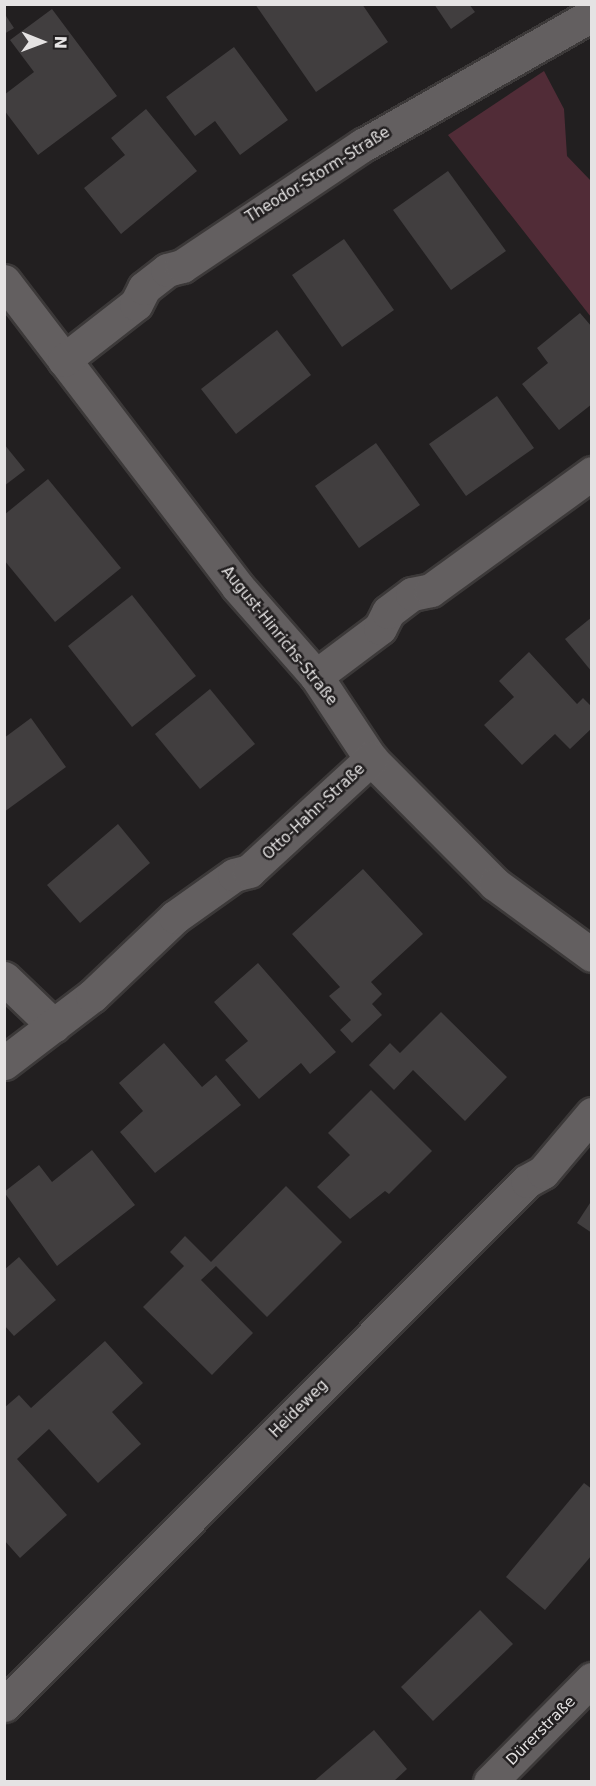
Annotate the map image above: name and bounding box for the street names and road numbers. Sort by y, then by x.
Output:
street label: Theodor-Storm-Straße [243,123,393,227]
street label: August-Hinrichs-Straße [217,563,341,709]
street label: Otto-Hahn-Straße [259,760,369,864]
street label: Heideweg [266,1376,332,1442]
street label: Dürerstraße [503,1693,579,1769]

